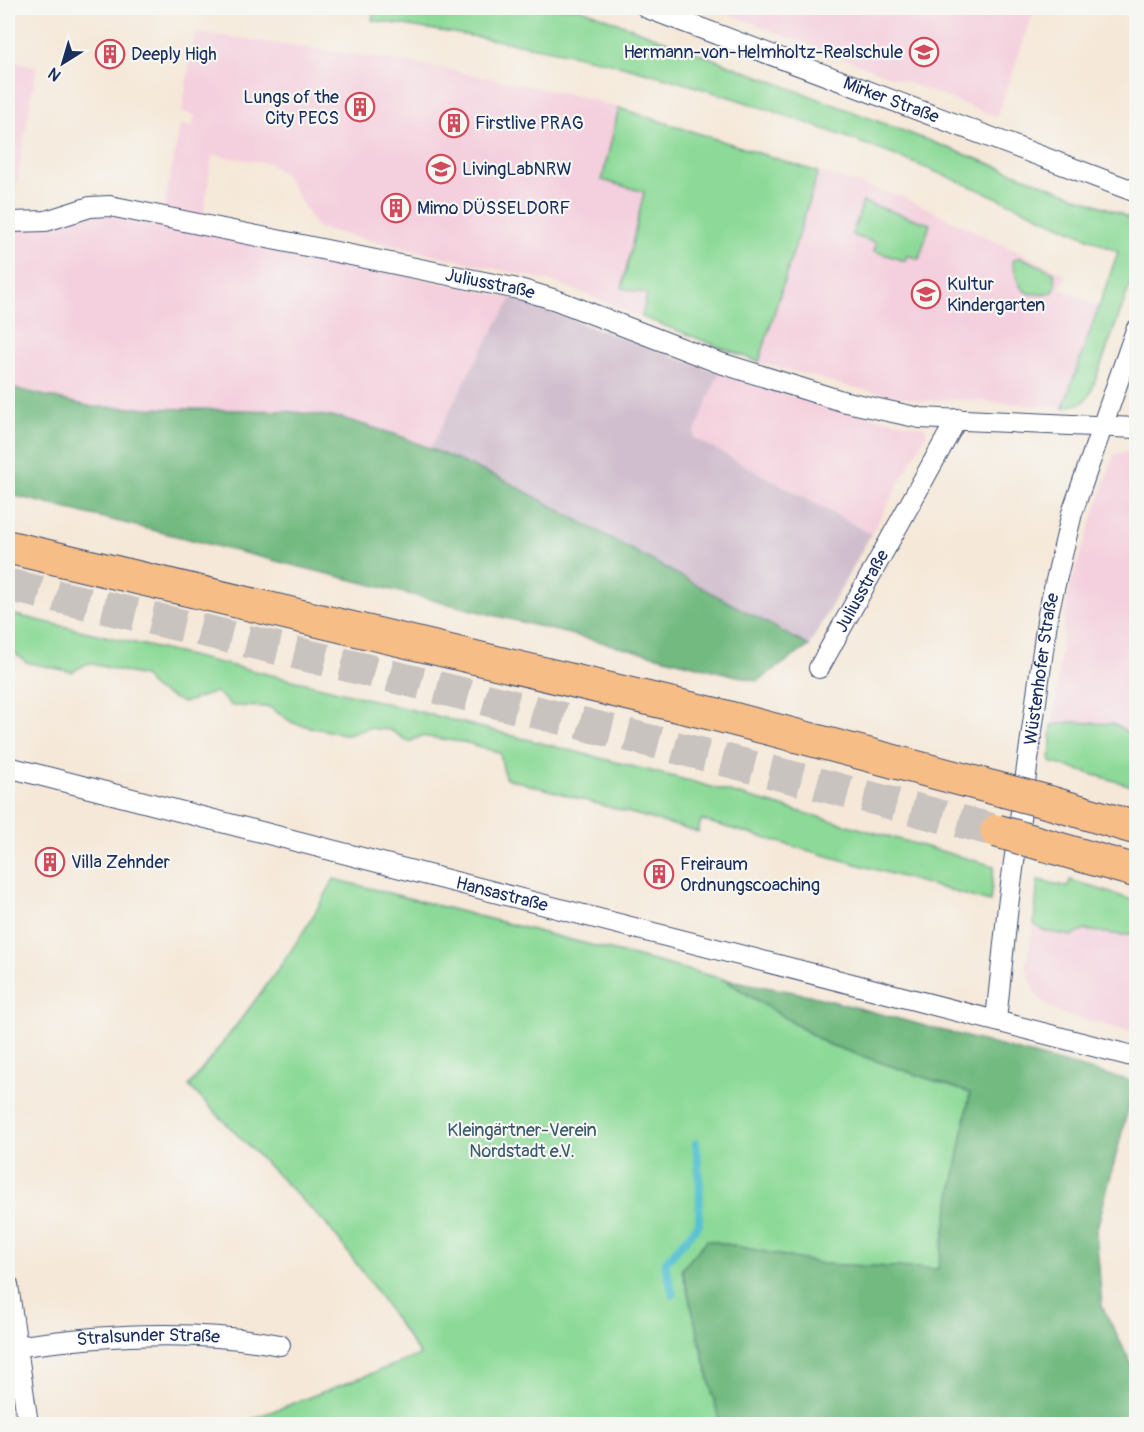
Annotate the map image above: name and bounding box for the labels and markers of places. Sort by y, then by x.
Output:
school or university icon: Hermann-von-Helmholtz-Realschule [908,36,940,68]
building icon: Deeply High [94,38,126,70]
place label: Hermann-von-Helmholtz-Realschule [623,41,903,64]
place label: Deeply High [131,43,217,66]
place label: Lungs of the City PECS [243,86,339,130]
building icon: Lungs of the City PECS [344,91,376,123]
building icon: Firstlive PRAG [438,107,470,139]
place label: Firstlive PRAG [475,112,584,135]
school or university icon: LivingLabNRW [425,153,457,185]
place label: LivingLabNRW [462,158,572,181]
building icon: Mimo DÜSSELDORF [380,192,412,224]
place label: Mimo DÜSSELDORF [417,197,570,220]
place label: Kultur Kindergarten [947,273,1045,317]
school or university icon: Kultur Kindergarten [910,278,942,310]
building icon: Villa Zehnder [34,846,66,878]
place label: Villa Zehnder [71,851,170,874]
place label: Freiraum Ordnungscoaching [680,853,820,897]
building icon: Freiraum Ordnungscoaching [643,858,675,890]

